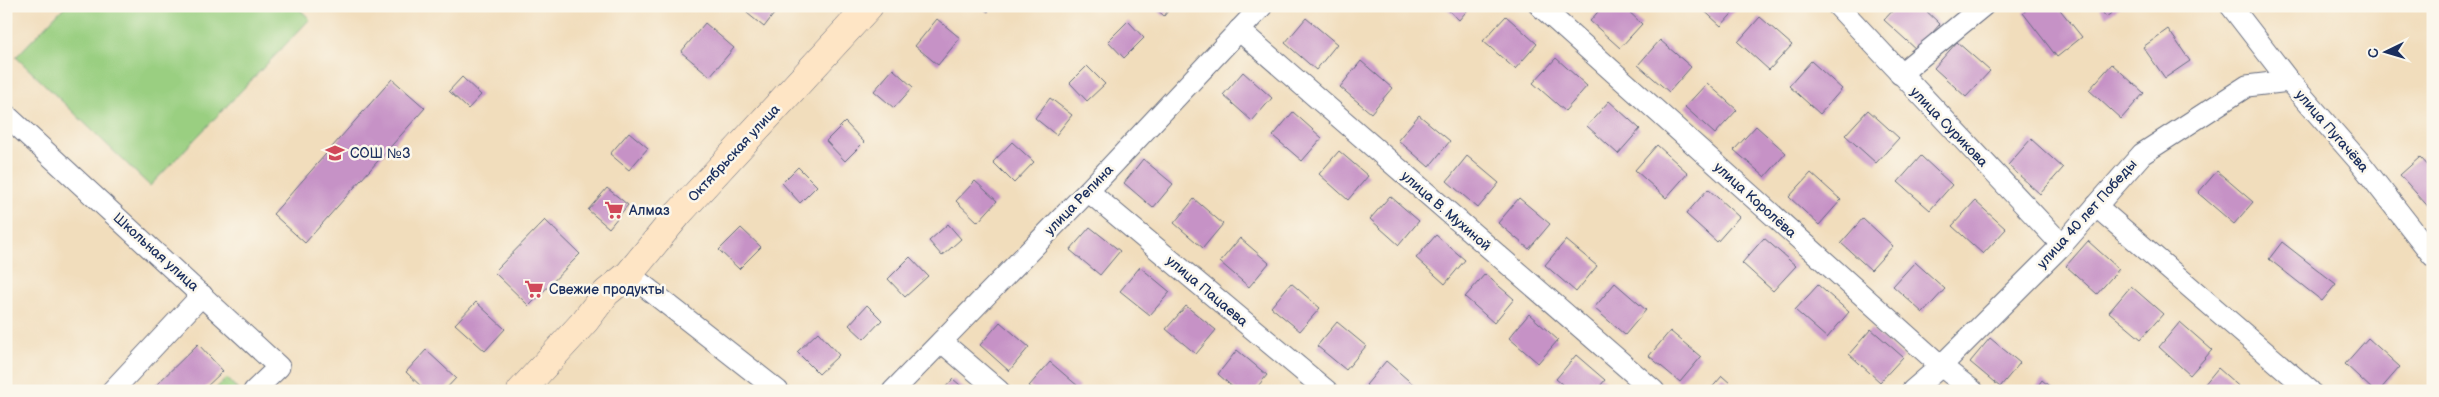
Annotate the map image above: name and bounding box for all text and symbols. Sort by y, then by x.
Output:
north arrow [2362,28,2412,78]
text: С [2365,47,2382,59]
street label: улица Сурикова [1907,84,1992,171]
street label: улица Пугачёва [2292,86,2373,176]
street label: Октябрьская улица [684,100,784,205]
school or university icon: СОШ №3 [324,142,346,164]
place label: СОШ №3 [350,145,411,162]
street label: улица 40 лет Победы [2034,156,2140,272]
street label: улица Королёва [1710,158,1800,242]
street label: улица Репина [1041,161,1117,239]
street label: улица В. Мухиной [1398,167,1494,255]
supermarket icon: Алмаз [603,199,625,221]
place label: Алмаз [628,202,670,219]
street label: Школьная улица [110,209,203,295]
street label: улица Пацаева [1163,252,1252,330]
supermarket icon: Свежие продукты [523,278,545,300]
place label: Свежие продукты [549,281,665,298]

